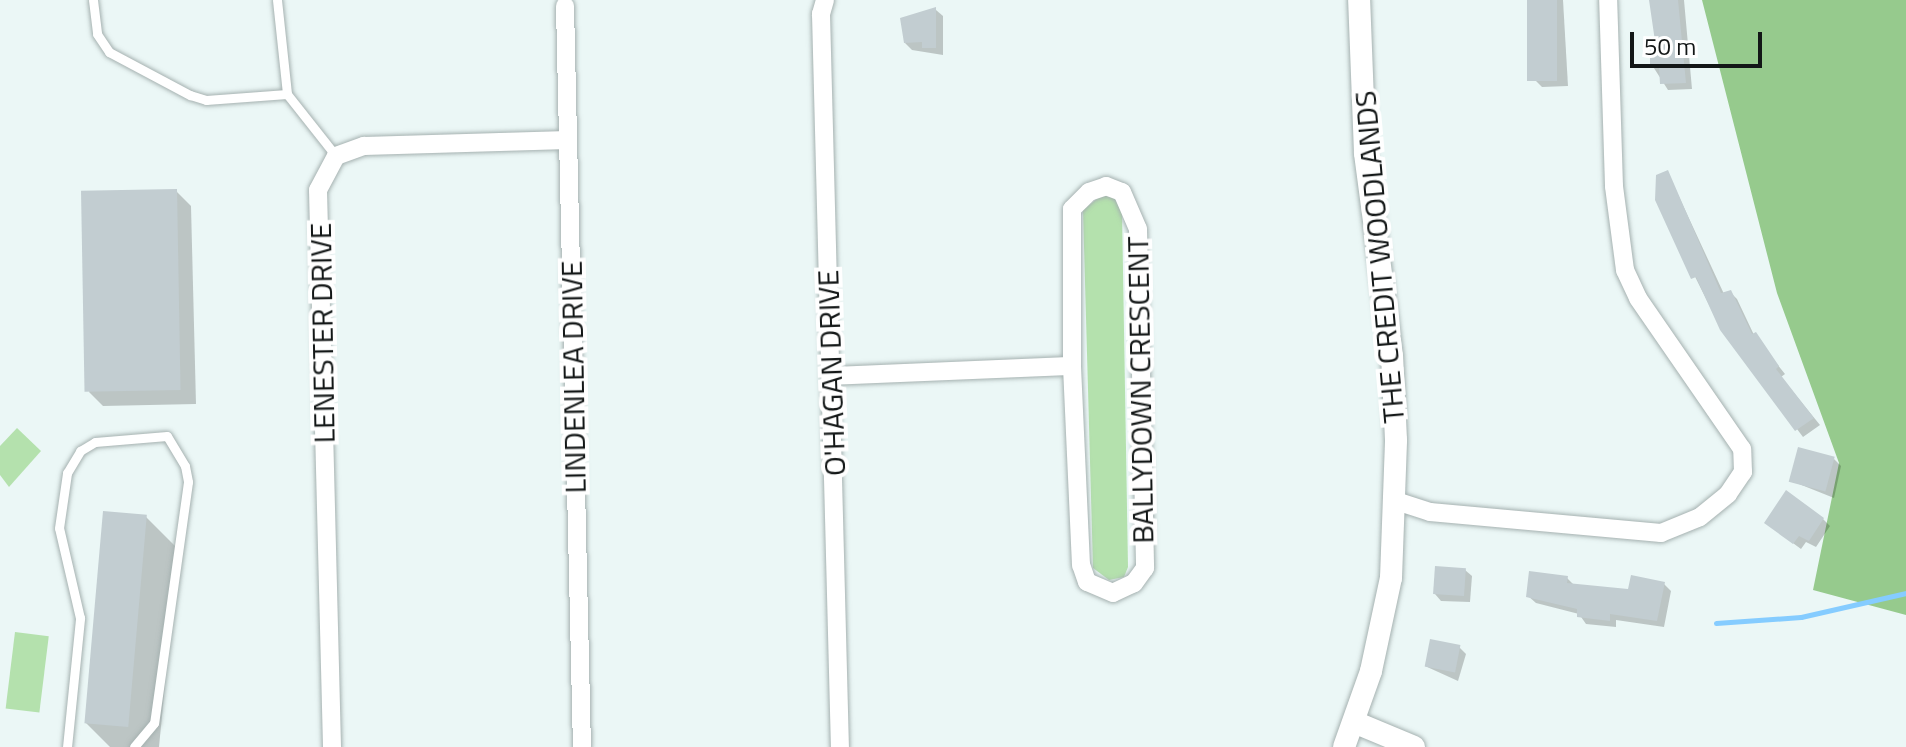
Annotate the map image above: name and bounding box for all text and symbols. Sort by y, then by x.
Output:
scale bar [1634,16,1766,66]
text: 50 m [1644,28,1696,64]
street label: THE CREDIT WOODLANDS [1347,89,1411,425]
street label: LENESTER DRIVE [302,222,342,444]
street label: BALLYDOWN CRESCENT [1119,236,1161,544]
street label: LINDENLEA DRIVE [553,260,593,494]
street label: O'HAGAN DRIVE [809,269,853,477]

